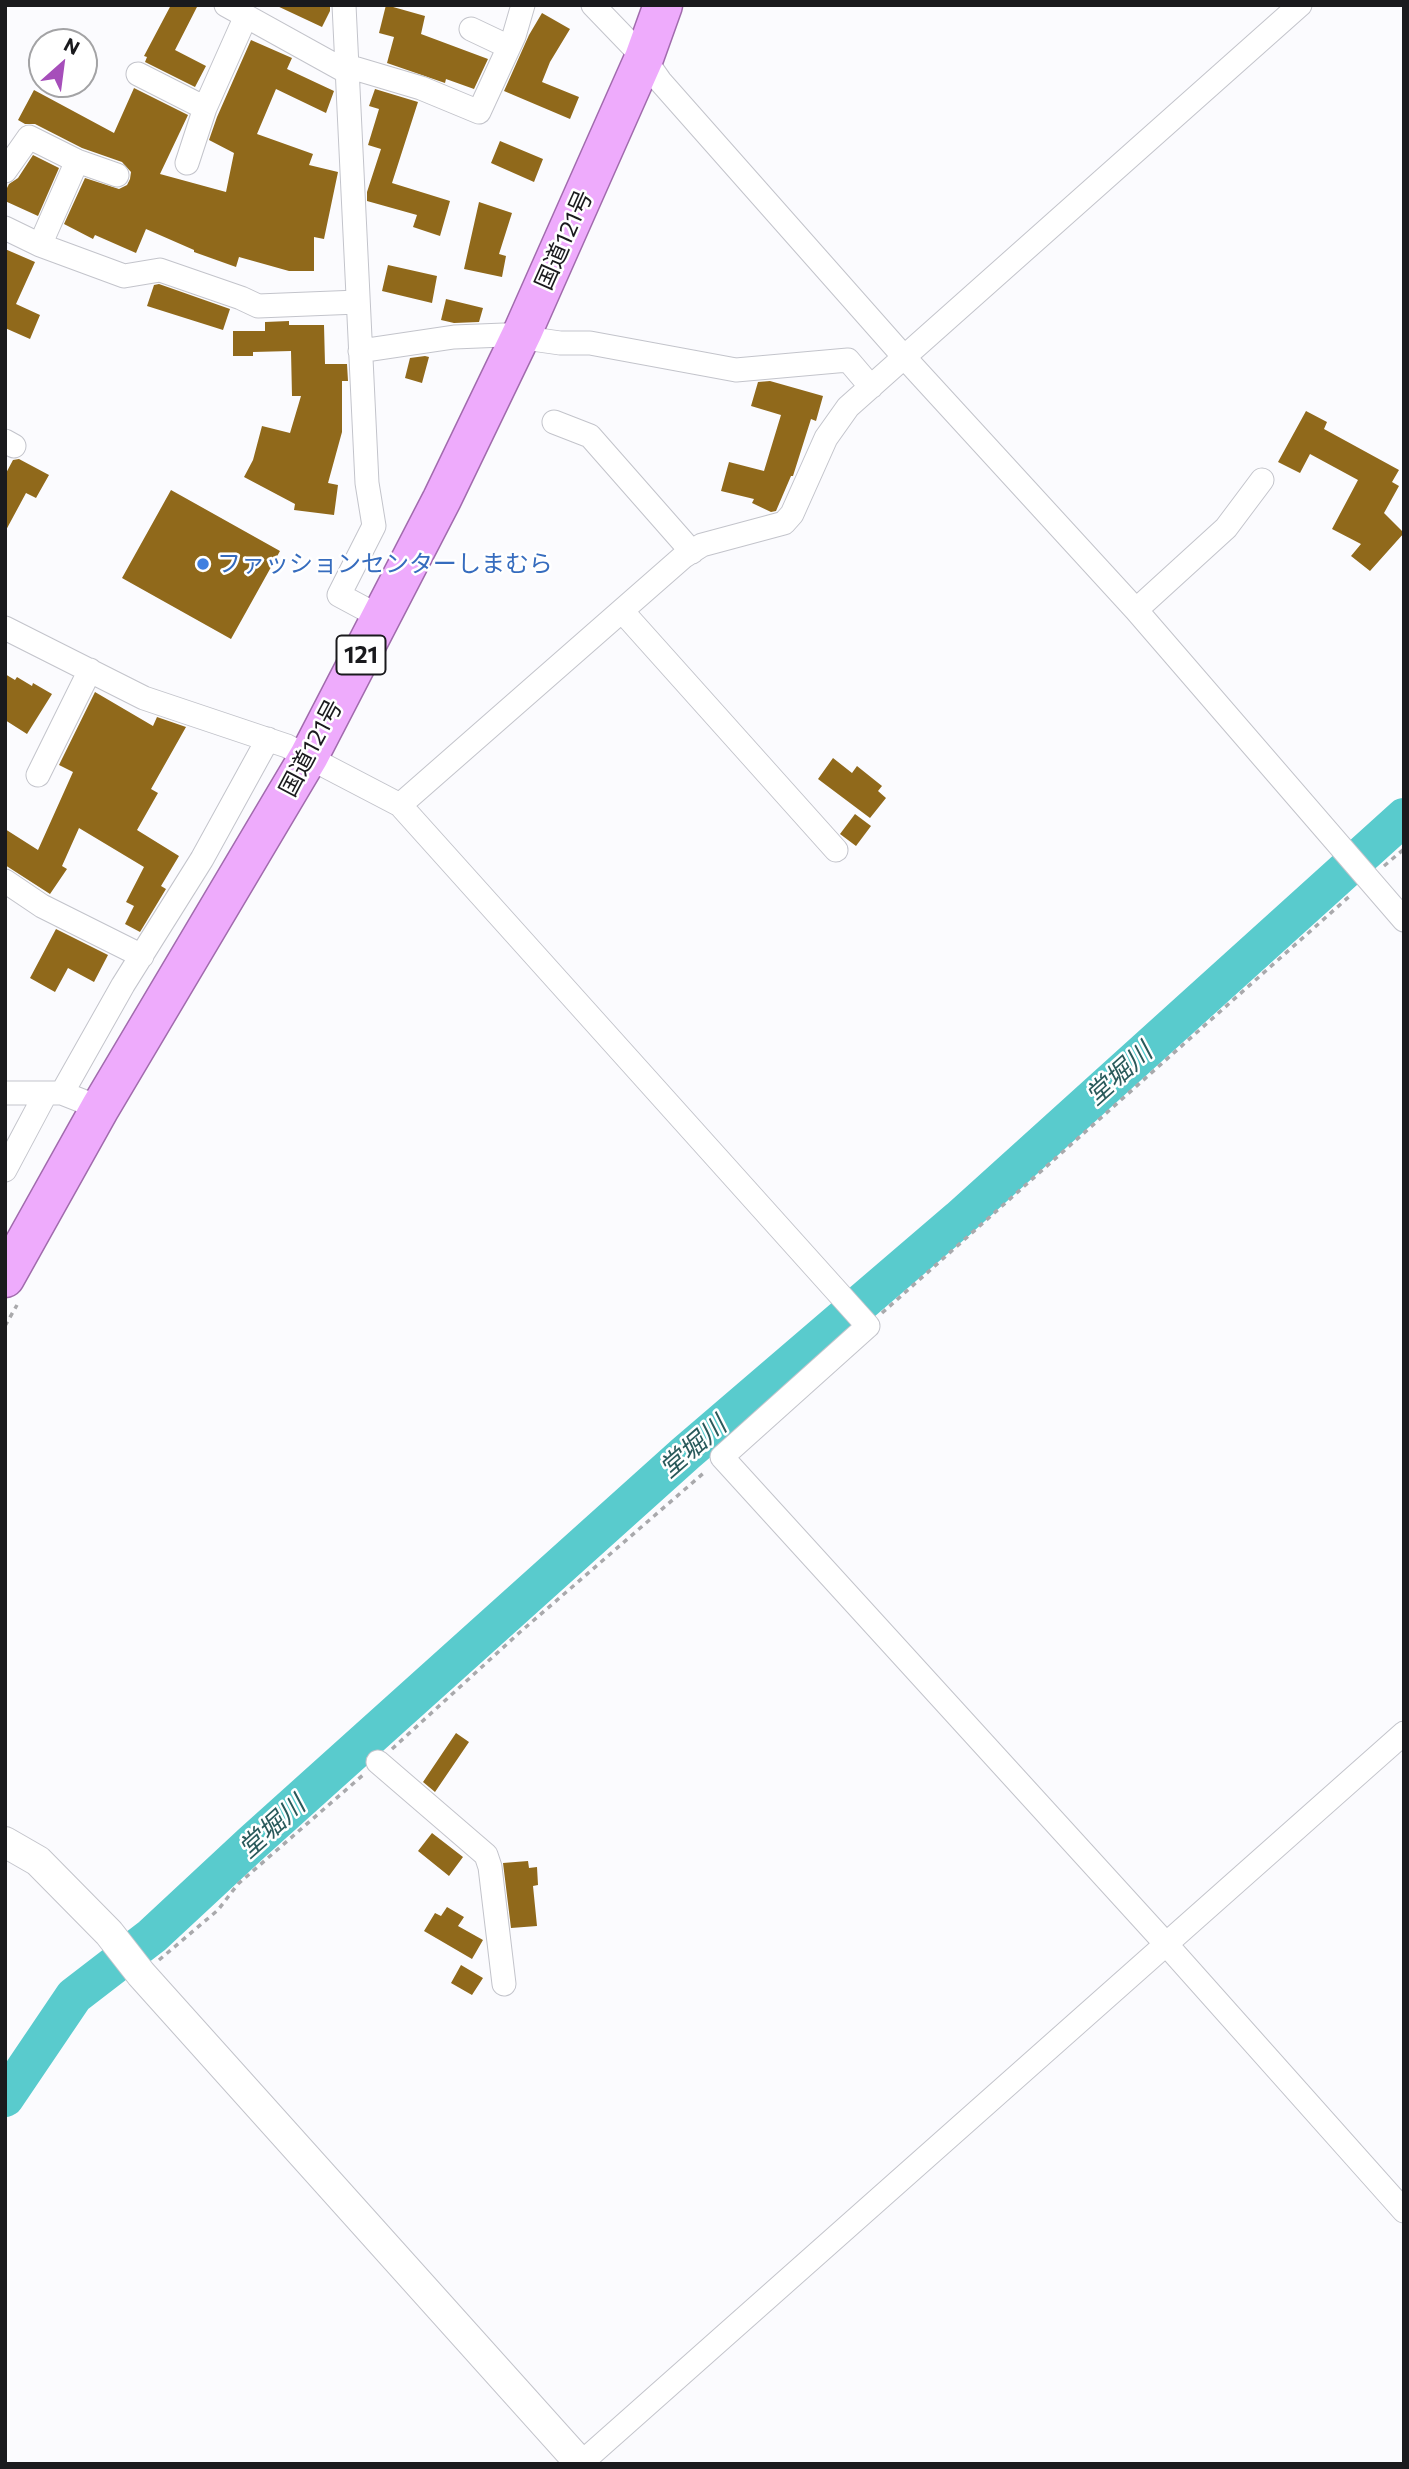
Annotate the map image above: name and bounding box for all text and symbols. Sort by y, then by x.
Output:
north arrow [28,28,98,98]
text: N [60,32,84,59]
street label: 国道121号 [529,186,599,294]
place label: ファッションセンターしまむら [217,550,553,578]
marker: ファッションセンターしまむら [195,556,211,572]
road number: 121 [336,636,386,674]
street label: 国道121号 [273,695,349,801]
water label: 堂堀川 [1080,1036,1158,1112]
water label: 堂堀川 [653,1410,733,1484]
water label: 堂堀川 [233,1789,311,1865]

